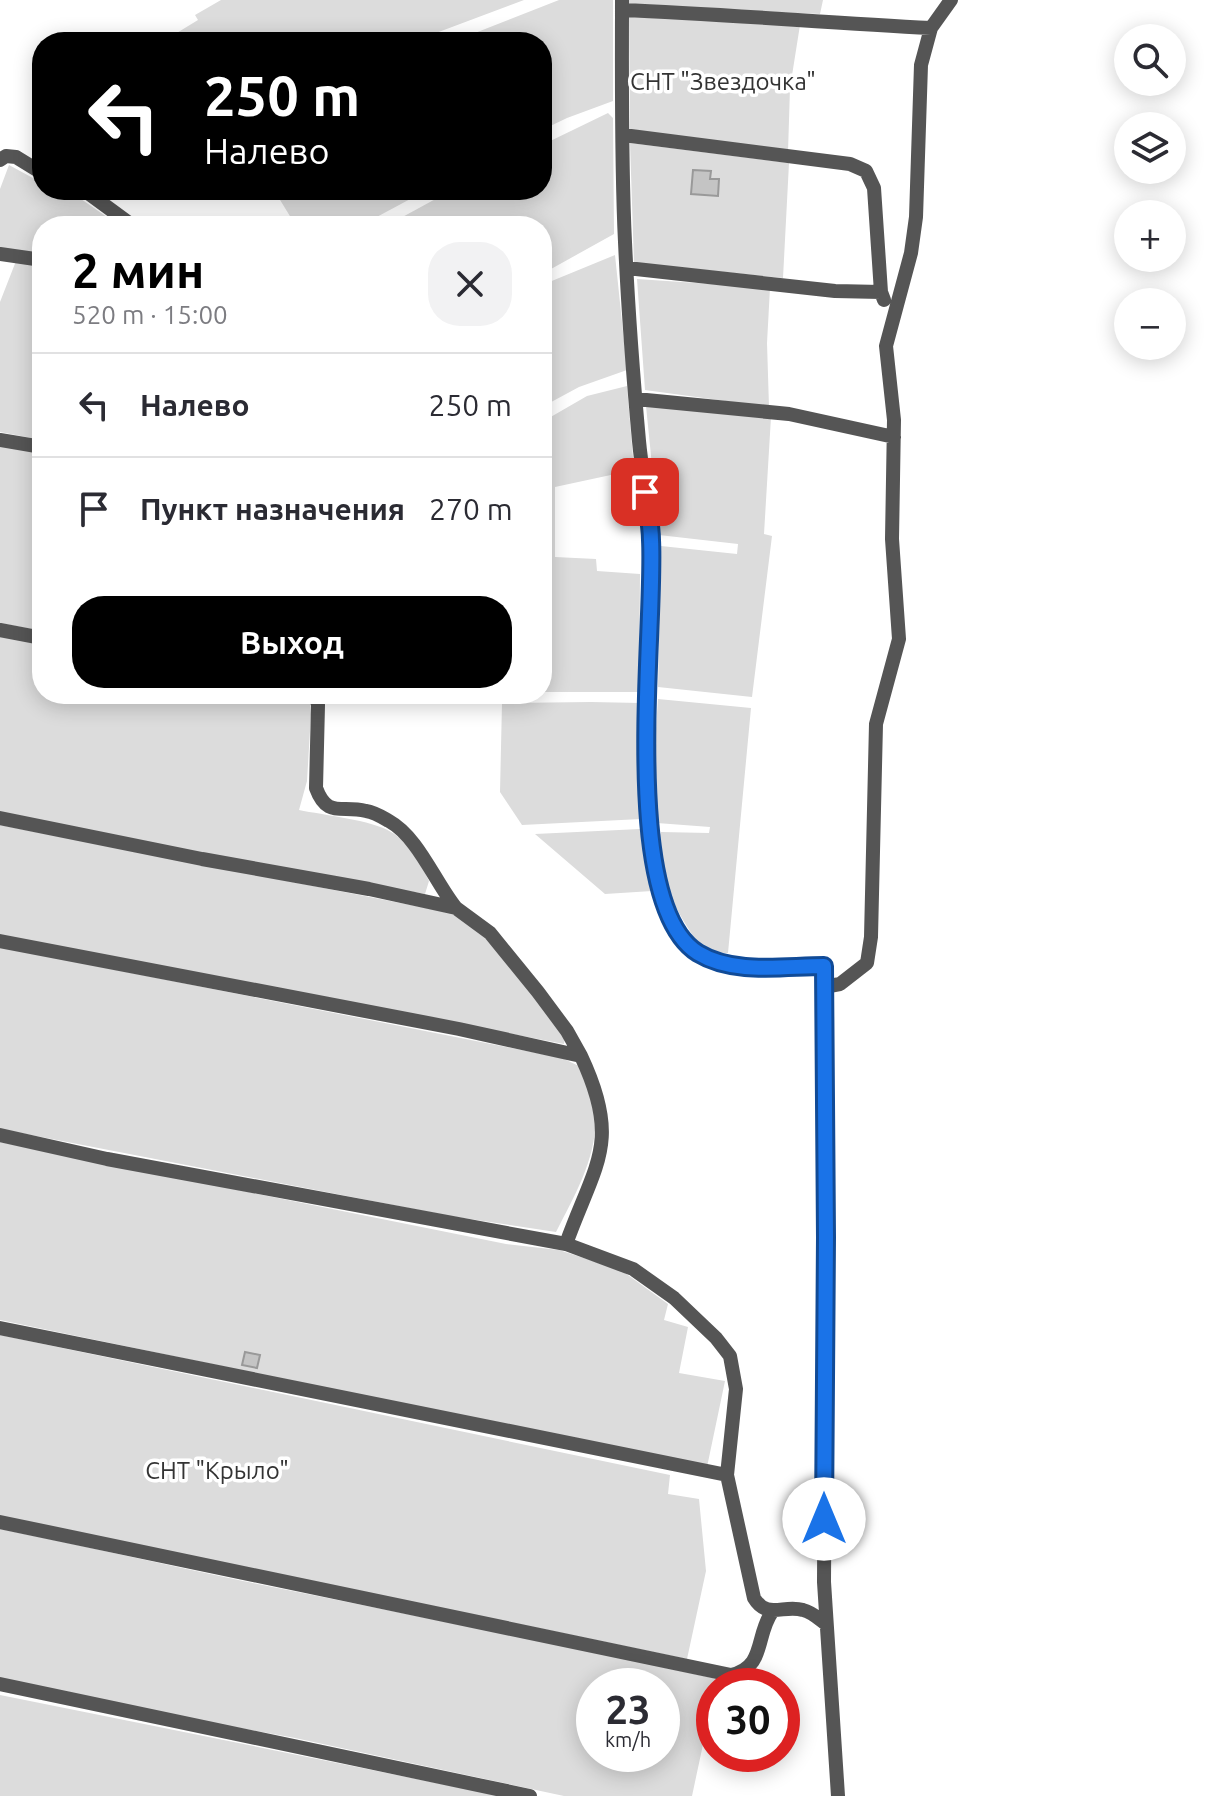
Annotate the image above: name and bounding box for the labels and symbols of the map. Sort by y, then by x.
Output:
park label: СНТ "Звездочка" [630,68,816,95]
pin [611,458,679,526]
park label: СНТ "Крыло" [145,1457,289,1484]
position arrow [782,1477,866,1561]
speed limit sign: 30 [696,1668,800,1772]

